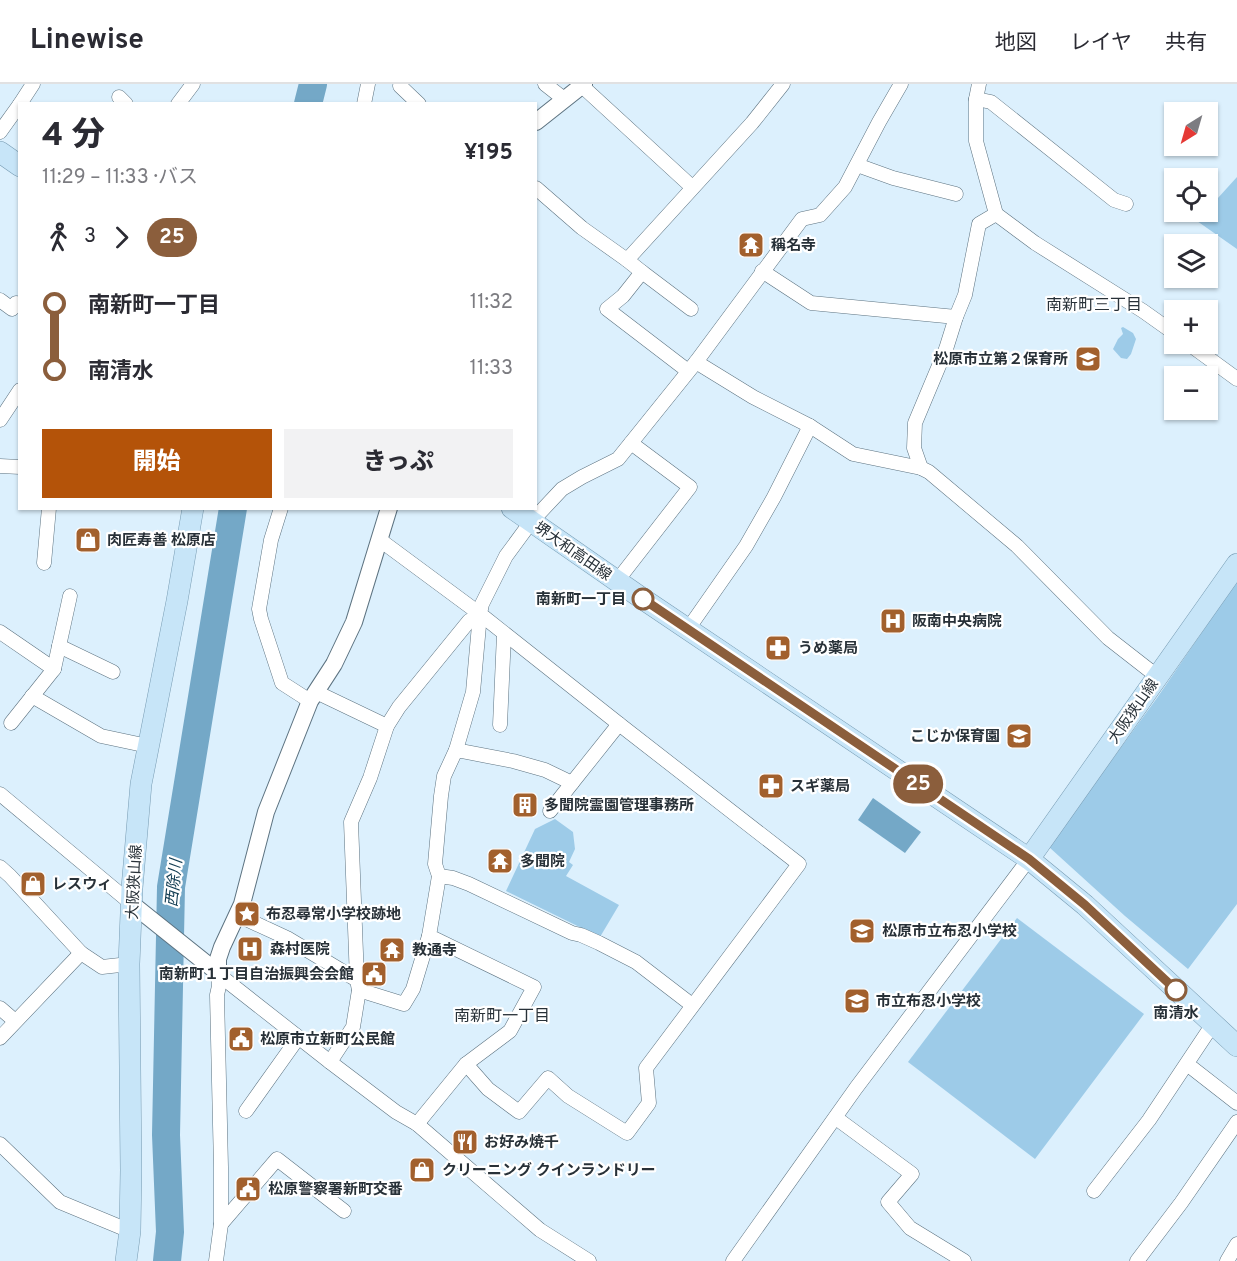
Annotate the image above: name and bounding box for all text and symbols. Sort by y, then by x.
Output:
text: Linewise [30,23,144,59]
text: 地図 [995,30,1037,57]
text: レイヤ [1070,30,1132,57]
text: 共有 [1165,30,1207,57]
north arrow [1164,102,1218,156]
map controls [1164,102,1218,420]
text: 4 分 [42,116,105,158]
text: ¥195 [464,140,513,167]
text: 11:29 – 11:33 · バス [42,165,198,191]
button: locate [1164,168,1218,222]
icon: walk [42,221,75,254]
icon: forward [105,221,138,254]
text: 3 [84,224,96,250]
text: 25 [159,224,185,251]
temple icon: 稱名寺 [736,230,766,260]
button: layers [1164,234,1218,288]
place label: 稱名寺 [771,237,816,256]
text: 11:32 [470,290,513,316]
text: 南新町一丁目 [88,293,220,320]
district label: 南新町三丁目 [1046,296,1142,316]
button: + [1164,300,1218,354]
school or university icon: 松原市立第２保育所 [1073,344,1103,374]
place label: 松原市立第２保育所 [933,351,1068,370]
text: 11:33 [470,356,513,382]
text: 南清水 [88,359,154,386]
button: − [1164,366,1218,420]
button: 開始 [42,429,272,498]
button: きっぷ [284,429,513,498]
street label: 堺大和高田線 [530,519,614,586]
shop icon: 肉匠寿善 松原店 [73,525,103,555]
place label: 肉匠寿善 松原店 [107,532,216,551]
marker: 南新町一丁目 [632,588,654,610]
place label: 南新町一丁目 [536,591,626,610]
hospital icon: 阪南中央病院 [878,606,908,636]
place label: 阪南中央病院 [912,613,1002,632]
pharmacy icon: うめ薬局 [763,633,793,663]
place label: うめ薬局 [798,640,858,659]
street label: 大阪狭山線 [1105,676,1164,748]
school or university icon: こじか保育園 [1004,721,1034,751]
place label: こじか保育園 [910,728,1000,747]
line badge: 25 [891,764,945,804]
pharmacy icon: スギ薬局 [756,771,786,801]
text: 25 [905,771,931,798]
place label: スギ薬局 [790,777,850,797]
building icon: 多聞院霊園管理事務所 [510,790,540,820]
place label: 多聞院霊園管理事務所 [544,797,694,816]
street label: 大阪狭山線 [124,844,147,920]
temple icon: 多聞院 [485,846,515,876]
place label: 多聞院 [520,853,565,872]
water label: 西除川 [163,856,188,908]
shop icon: レスウィ [18,869,48,899]
place label: レスウィ [52,876,112,895]
place icon: 布忍尋常小学校跡地 [232,899,262,929]
place label: 布忍尋常小学校跡地 [266,906,401,925]
school or university icon: 松原市立布忍小学校 [847,916,877,946]
place label: 松原市立布忍小学校 [882,923,1017,942]
hospital icon: 森村医院 [235,934,265,964]
temple icon: 教通寺 [377,935,407,965]
place label: 森村医院 [270,940,330,960]
place label: 教通寺 [412,942,457,961]
public building icon: 南新町１丁目自治振興会会館 [359,959,389,989]
place label: 南新町１丁目自治振興会会館 [159,966,354,985]
marker: 南清水 [1165,979,1187,1001]
school or university icon: 市立布忍小学校 [842,986,872,1016]
place label: 市立布忍小学校 [876,993,981,1012]
place label: 南清水 [1153,1005,1199,1024]
district label: 南新町一丁目 [454,1007,550,1027]
public building icon: 松原市立新町公民館 [226,1024,256,1054]
place label: 松原市立新町公民館 [260,1031,395,1050]
restaurant icon: お好み焼千 [450,1127,480,1157]
place label: お好み焼千 [484,1134,559,1153]
shop icon: クリーニング クインランドリー [407,1155,437,1185]
place label: クリーニング クインランドリー [442,1162,656,1181]
public building icon: 松原警察署新町交番 [233,1174,263,1204]
place label: 松原警察署新町交番 [268,1181,403,1200]

